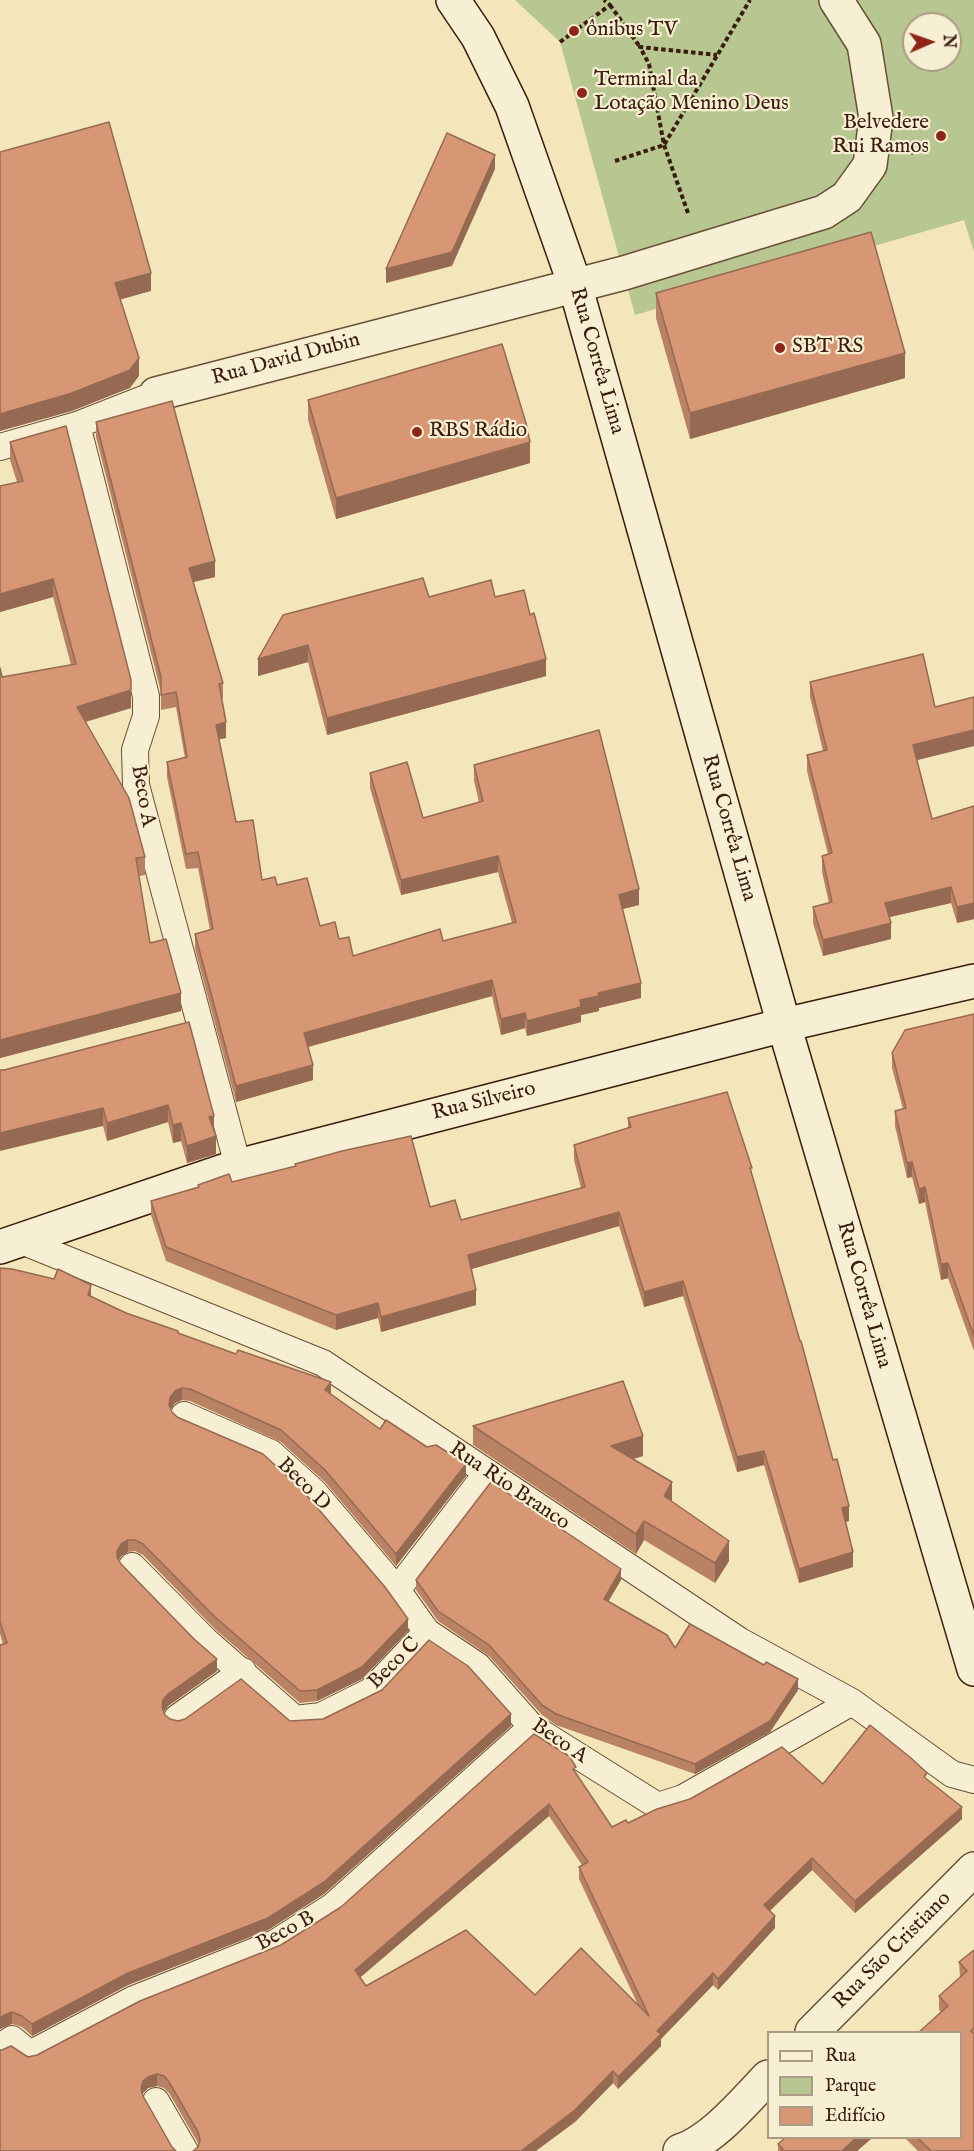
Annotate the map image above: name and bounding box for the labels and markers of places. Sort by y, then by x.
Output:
place label: ônibus TV [586,18,677,44]
marker: ônibus TV [567,24,581,38]
place label: Terminal da Lotação Menino Deus [594,68,789,118]
marker: Terminal da Lotação Menino Deus [575,86,589,100]
place label: Belvedere Rui Ramos [832,111,929,161]
marker: Belvedere Rui Ramos [934,129,948,143]
place label: SBT RS [792,335,863,361]
marker: SBT RS [773,341,787,355]
place label: RBS Rádio [429,419,527,445]
marker: RBS Rádio [410,425,424,439]

